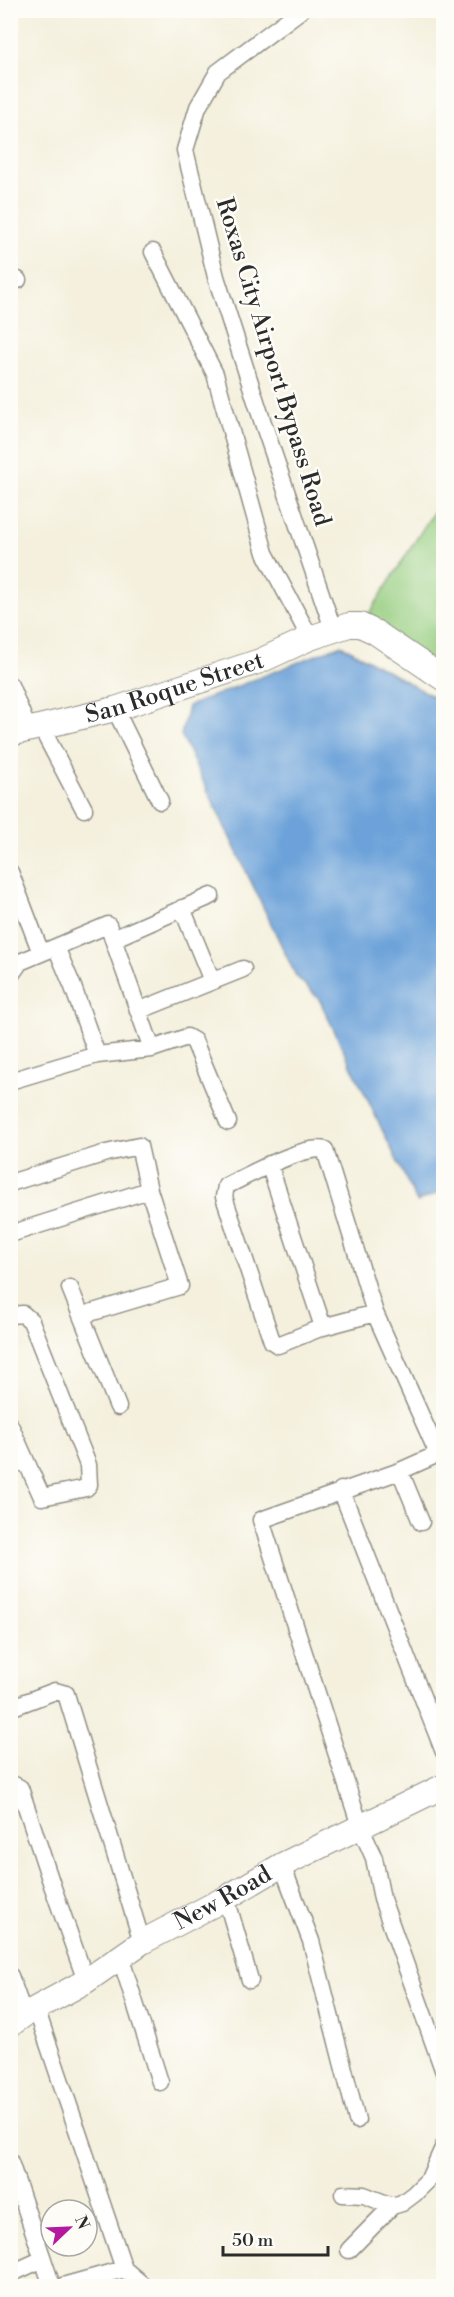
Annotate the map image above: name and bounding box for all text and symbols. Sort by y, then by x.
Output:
street label: Roxas City Airport Bypass Road [209,194,337,530]
street label: San Roque Street [82,646,268,731]
street label: New Road [169,1859,277,1937]
north arrow [39,2198,99,2258]
text: N [70,2213,94,2233]
scale bar [223,2219,328,2257]
text: 50 m [232,2229,274,2252]

